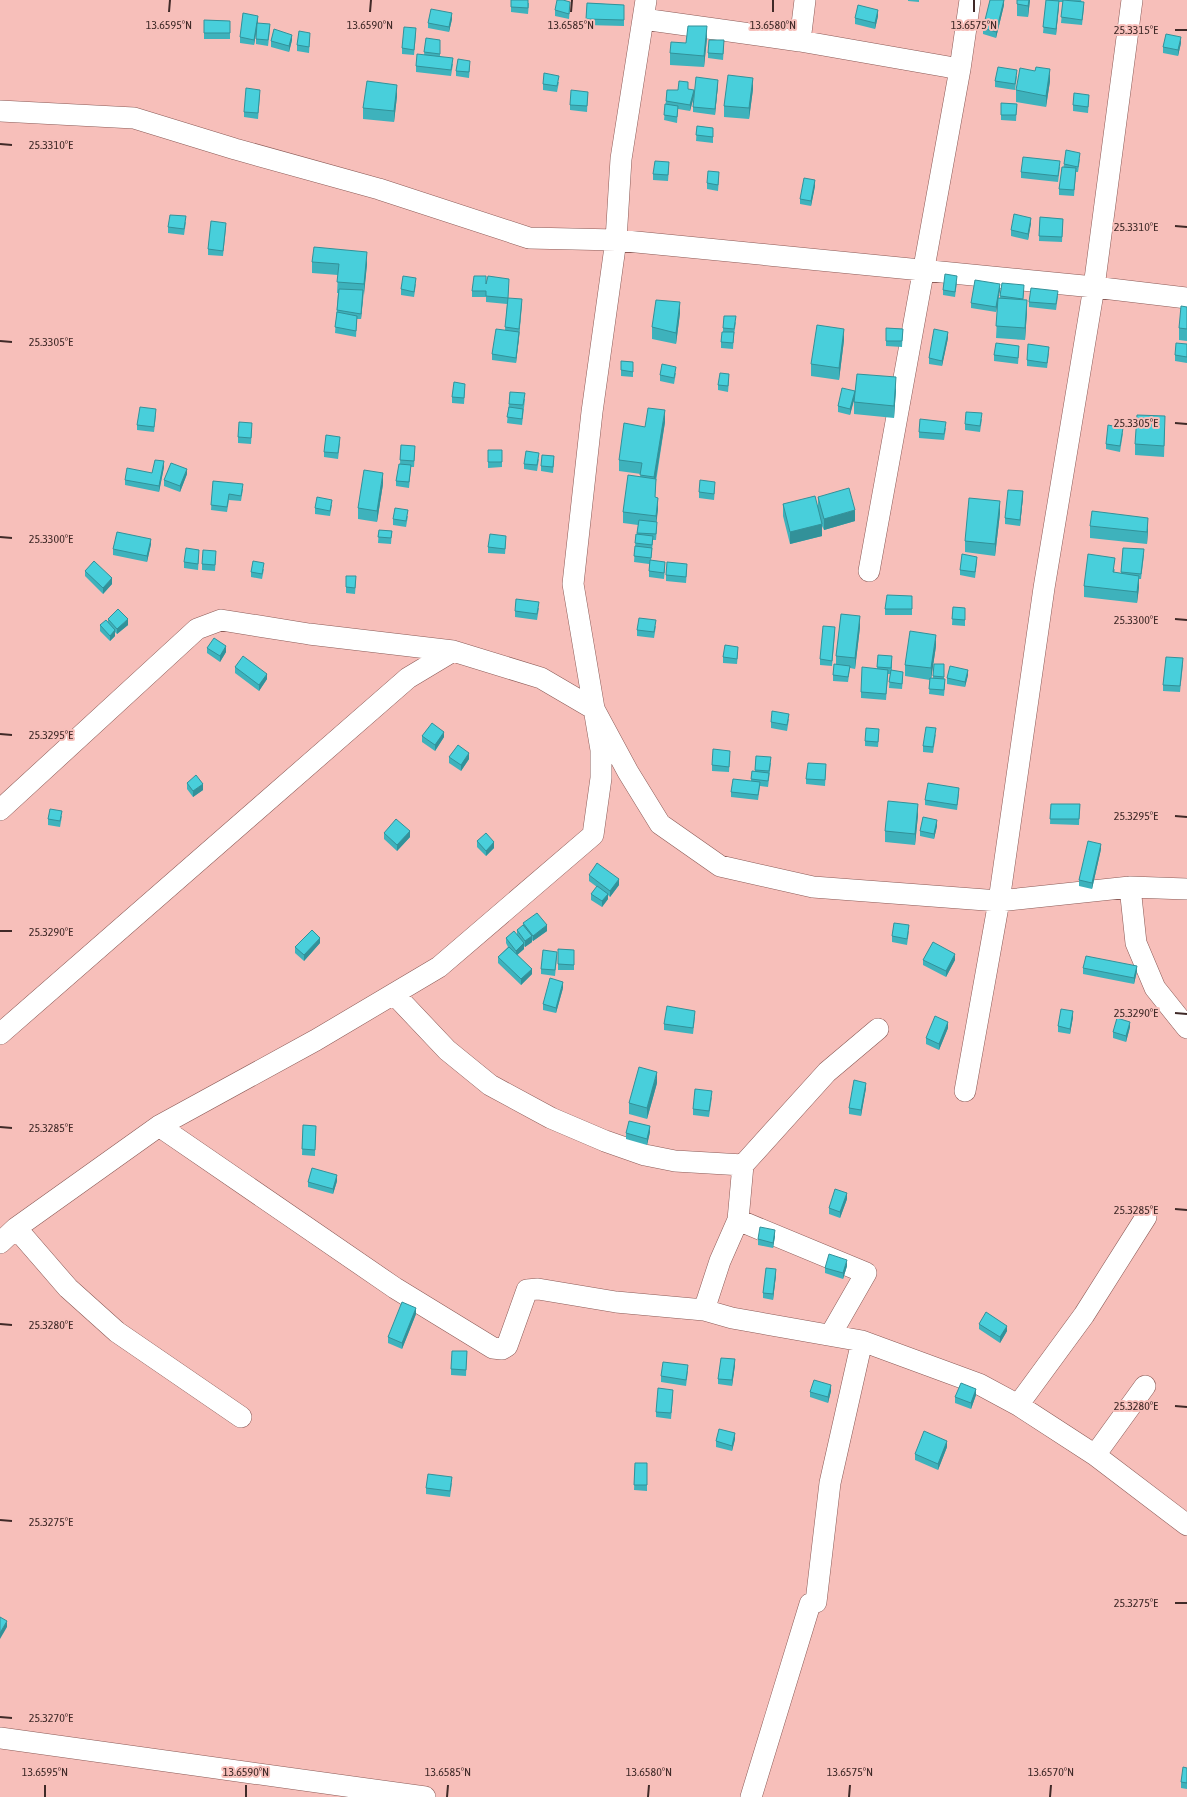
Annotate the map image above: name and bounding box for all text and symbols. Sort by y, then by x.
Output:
text: 13.6595°N [146,18,192,32]
text: 13.6590°N [347,18,393,32]
text: 13.6585°N [548,18,594,32]
text: 13.6580°N [750,18,796,32]
text: 13.6575°N [951,18,997,32]
text: 25.3315°E [1114,23,1158,37]
text: 25.3310°E [29,138,73,152]
text: 25.3310°E [1114,220,1158,234]
text: 25.3305°E [29,335,73,349]
text: 25.3305°E [1114,416,1158,430]
text: 25.3300°E [29,532,73,546]
text: 25.3300°E [1114,613,1158,627]
text: 25.3295°E [29,728,73,742]
text: 25.3295°E [1114,809,1158,823]
text: 25.3290°E [29,925,73,939]
text: 25.3290°E [1114,1006,1158,1020]
text: 25.3285°E [29,1121,73,1135]
text: 25.3285°E [1114,1203,1158,1217]
text: 25.3280°E [29,1318,73,1332]
text: 25.3280°E [1114,1399,1158,1413]
text: 25.3275°E [29,1515,73,1529]
text: 25.3275°E [1114,1596,1158,1610]
text: 25.3270°E [29,1711,73,1725]
text: 13.6595°N [22,1765,68,1779]
text: 13.6590°N [223,1765,269,1779]
text: 13.6585°N [425,1765,471,1779]
text: 13.6580°N [626,1765,672,1779]
text: 13.6575°N [827,1765,873,1779]
text: 13.6570°N [1028,1765,1074,1779]

